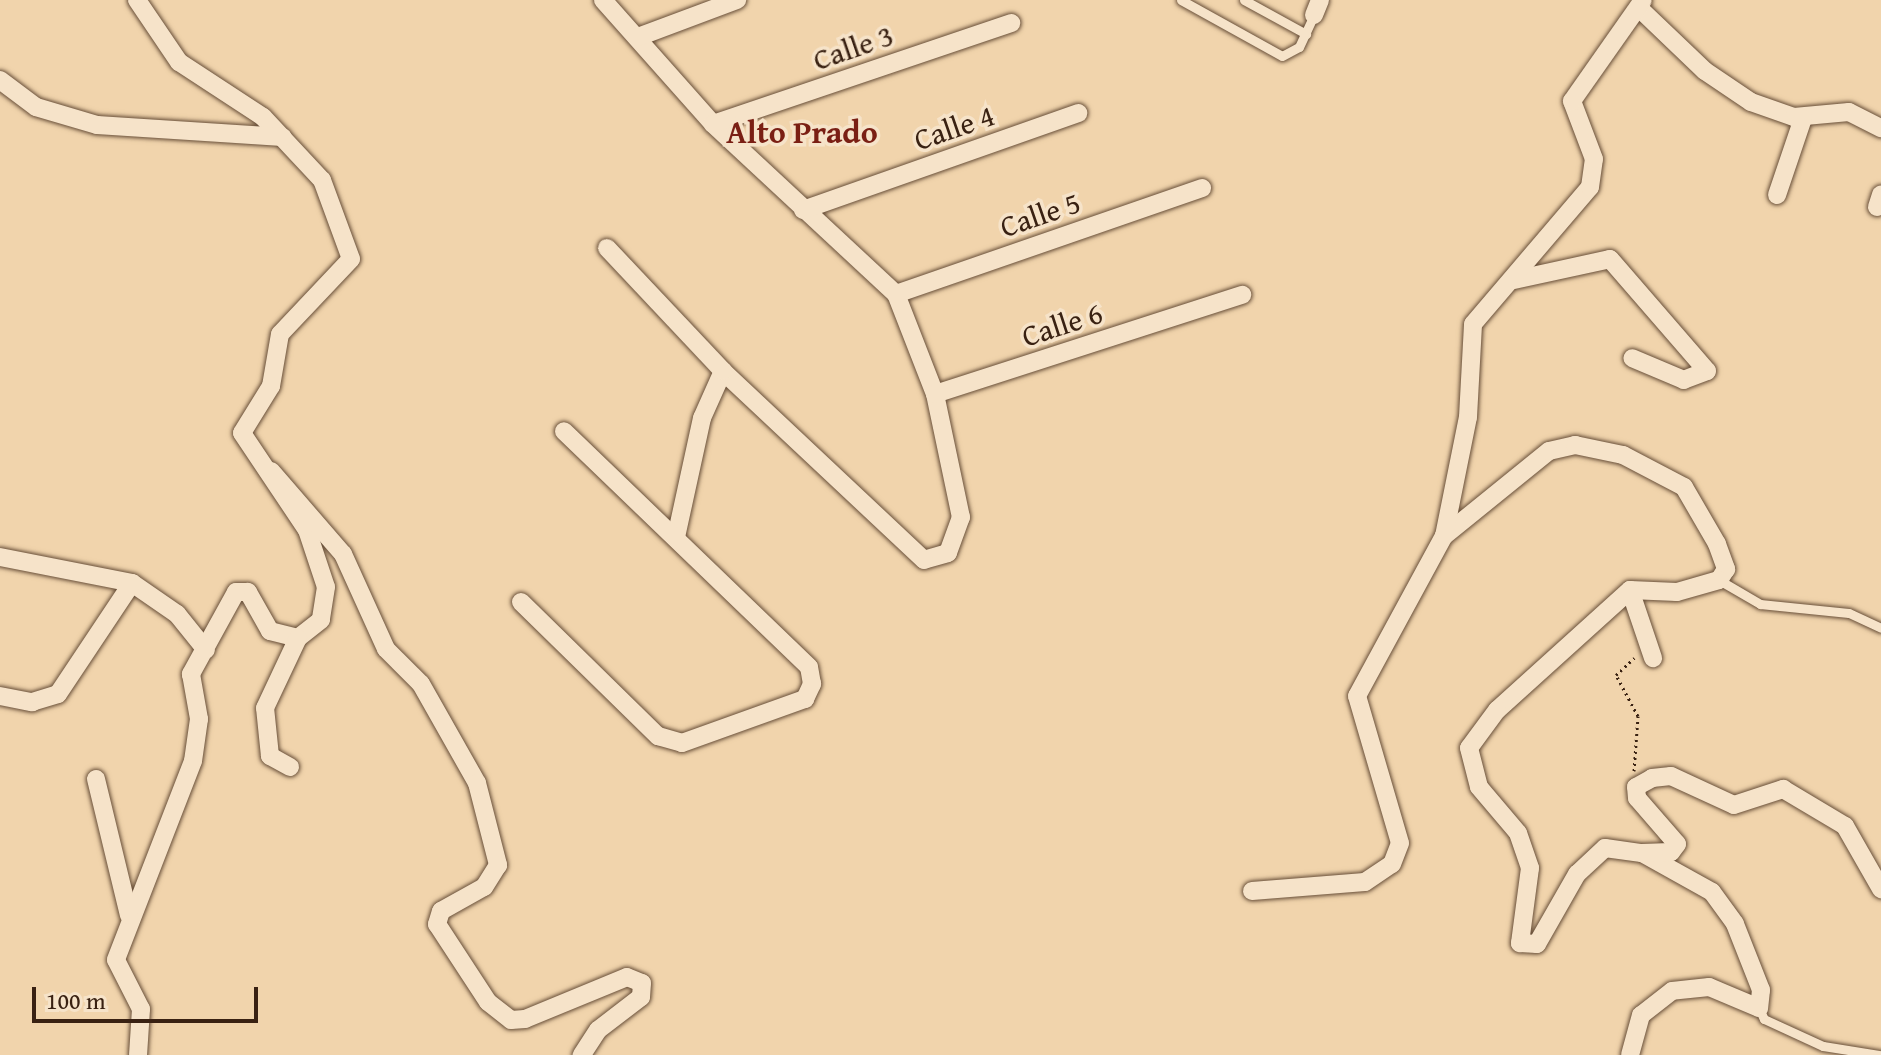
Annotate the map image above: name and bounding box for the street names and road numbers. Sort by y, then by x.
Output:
street label: Calle 3 [808,17,898,77]
street label: Calle 4 [909,97,999,157]
street label: Calle 5 [995,184,1085,244]
street label: Calle 6 [1017,294,1107,354]

